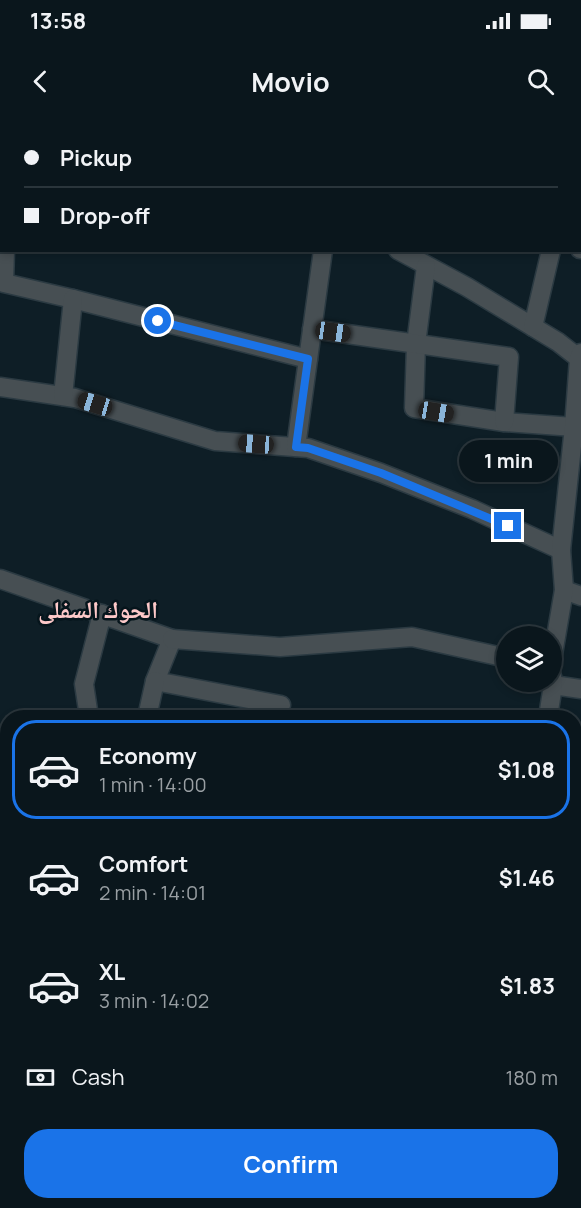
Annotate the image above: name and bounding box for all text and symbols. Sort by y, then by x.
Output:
text: 13:58 [30,6,86,36]
text: Movio [251,63,330,100]
icon: back [24,65,57,98]
icon: search [524,65,557,98]
text: Pickup [60,143,132,173]
text: Drop-off [60,201,150,231]
route start [144,307,171,334]
car [314,321,352,343]
car [75,390,115,418]
car [417,400,455,424]
car [237,434,275,454]
callout: 1 min [458,439,558,481]
text: 1 min [484,447,533,474]
route end [494,512,521,539]
district label: الحوك السفلى [38,592,158,625]
map controls [496,626,562,692]
button: layers [496,626,562,692]
text: Economy [99,741,197,771]
icon: car [27,743,81,797]
text: $1.08 [498,755,555,785]
text: 1 min · 14:00 [99,771,207,798]
text: Comfort [99,849,188,879]
icon: car [27,851,81,905]
text: $1.46 [499,863,555,893]
text: 2 min · 14:01 [99,879,206,906]
text: XL [99,957,125,987]
icon: car [27,959,81,1013]
text: $1.83 [499,971,555,1001]
text: 3 min · 14:02 [99,987,209,1014]
icon: cash [24,1061,57,1094]
text: Cash [72,1062,125,1092]
text: 180 m [505,1064,558,1091]
button: Confirm [24,1129,558,1198]

